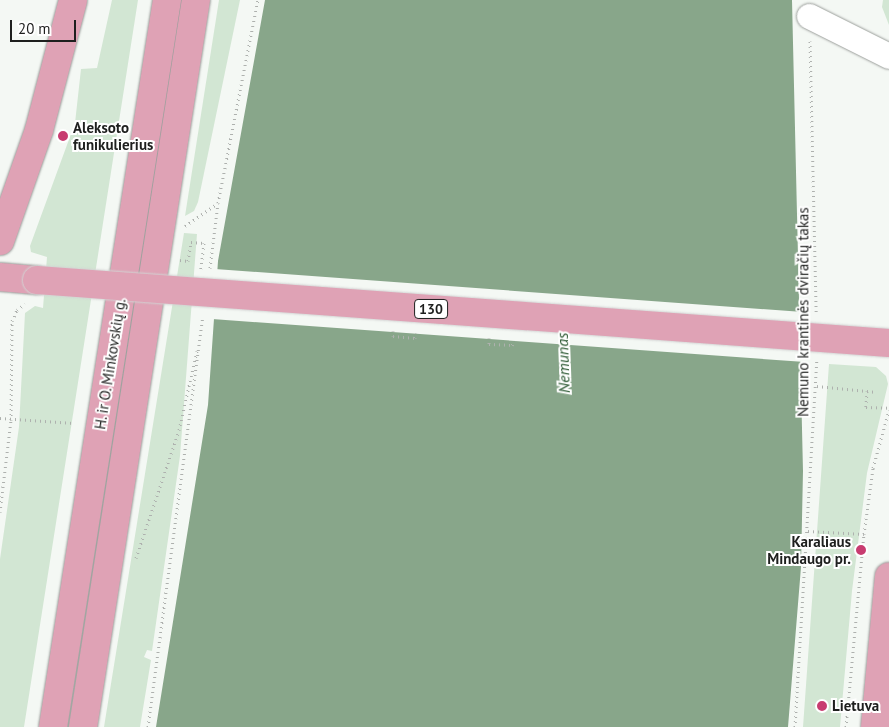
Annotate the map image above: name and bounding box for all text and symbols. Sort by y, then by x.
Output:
scale bar [12,10,79,42]
text: 20 m [18,19,51,38]
place label: Aleksoto funikulierius [73,118,153,153]
marker: Aleksoto funikulierius [57,130,69,142]
street label: Nemuno krantinės dviračių takas [794,207,812,417]
street label: H. ir O. Minkovskių g. [91,296,129,432]
road number: 130 [414,298,448,320]
water label: Nemunas [552,332,574,394]
place label: Karaliaus Mindaugo pr. [767,532,851,567]
marker: Karaliaus Mindaugo pr. [855,544,867,556]
place label: Lietuva [832,697,879,715]
marker: Lietuva [816,700,828,712]

